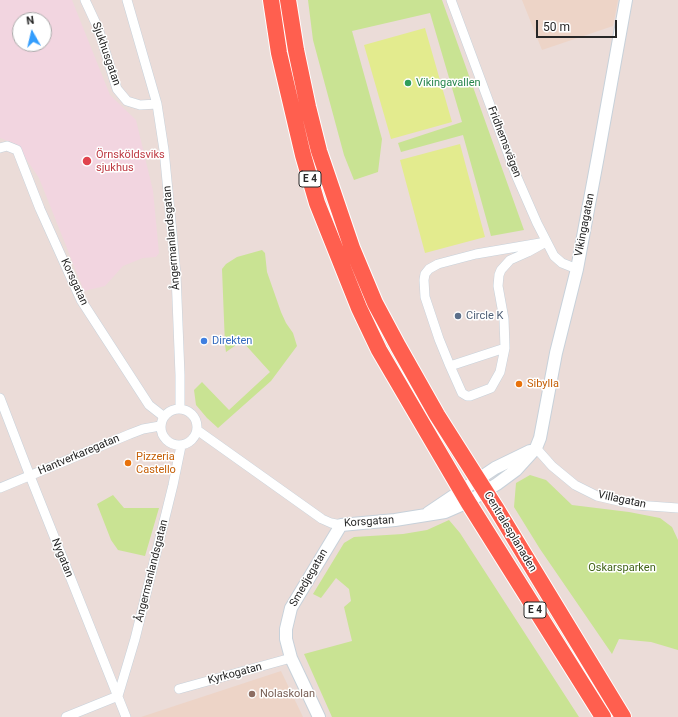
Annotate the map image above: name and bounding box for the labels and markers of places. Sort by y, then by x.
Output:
place label: Vikingavallen [416,76,481,90]
marker: Vikingavallen [403,78,413,88]
place label: Örnsköldsviks sjukhus [96,148,165,174]
marker: Örnsköldsviks sjukhus [81,155,93,167]
place label: Circle K [466,309,503,323]
marker: Circle K [453,311,463,321]
place label: Direkten [212,334,252,348]
marker: Direkten [199,336,209,346]
place label: Sibylla [527,377,559,391]
marker: Sibylla [514,379,524,389]
place label: Pizzeria Castello [136,450,176,476]
marker: Pizzeria Castello [123,458,133,468]
place label: Nolaskolan [260,687,315,701]
marker: Nolaskolan [247,689,257,699]

